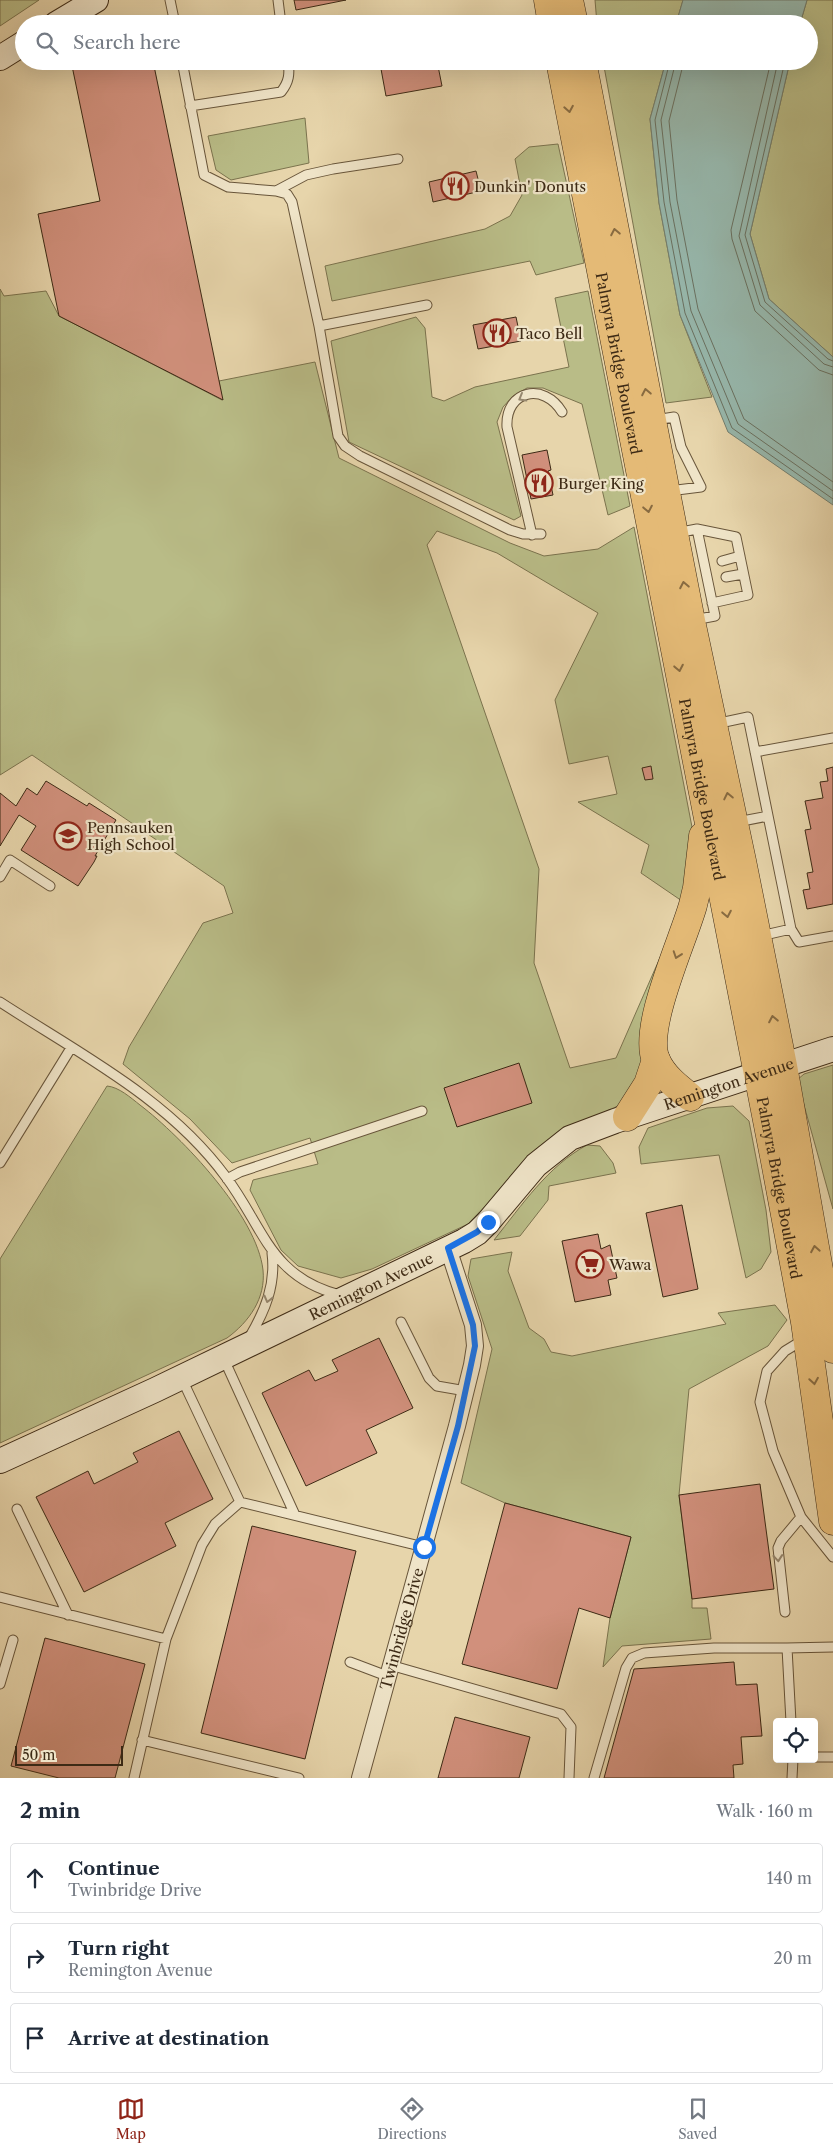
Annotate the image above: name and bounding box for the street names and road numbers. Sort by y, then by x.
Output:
street label: Palmyra Bridge Boulevard [592,271,646,456]
street label: Palmyra Bridge Boulevard [675,697,729,882]
street label: Remington Avenue [661,1053,796,1114]
street label: Palmyra Bridge Boulevard [753,1095,806,1281]
street label: Remington Avenue [305,1248,436,1324]
street label: Twinbridge Drive [375,1566,427,1692]

